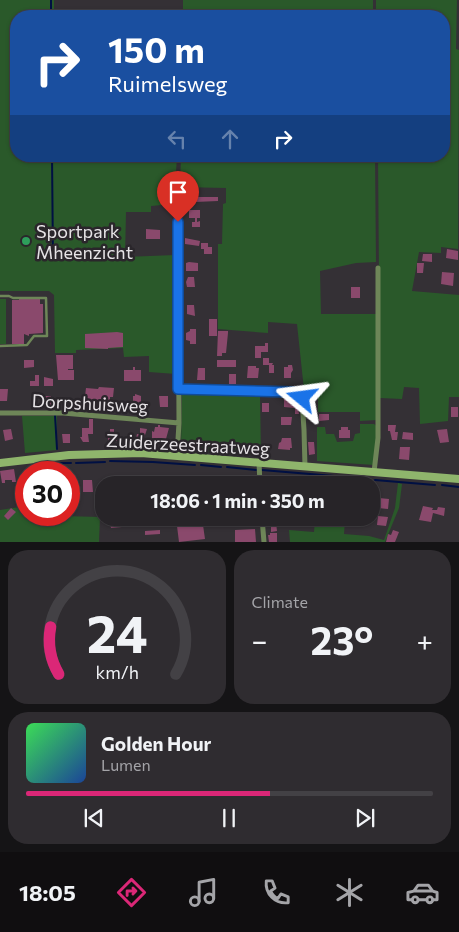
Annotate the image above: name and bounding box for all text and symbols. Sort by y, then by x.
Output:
text: 150 m [108,27,205,70]
icon: right [25,30,90,95]
text: Ruimelsweg [108,70,228,97]
icon: left [163,125,191,153]
icon: ahead [216,125,244,153]
icon: right [269,125,297,153]
pin [157,171,199,222]
icon: arrive [164,178,192,206]
place label: Sportpark Mheenzicht [36,220,133,263]
marker: Sportpark Mheenzicht [20,235,32,247]
position arrow [275,371,327,423]
street label: Dorpshuisweg [31,389,149,417]
street label: Zuiderzeestraatweg [106,429,271,459]
speed limit sign: 30 [15,461,80,526]
text: 18:06 · 1 min · 350 m [150,489,325,512]
text: Climate [252,592,308,611]
text: 24 [86,600,147,664]
text: 23° [311,616,373,663]
text: − [252,623,267,657]
text: + [417,623,433,657]
text: km/h [95,661,138,683]
text: Golden Hour [101,732,211,755]
text: Lumen [101,755,151,774]
icon: previous [80,804,108,832]
icon: pause [215,804,243,832]
icon: next [351,804,379,832]
icon: directions [114,875,149,910]
icon: music [186,875,221,910]
icon: phone [259,875,294,910]
icon: climate [332,875,367,910]
icon: car [405,875,440,910]
text: 18:05 [19,879,76,906]

